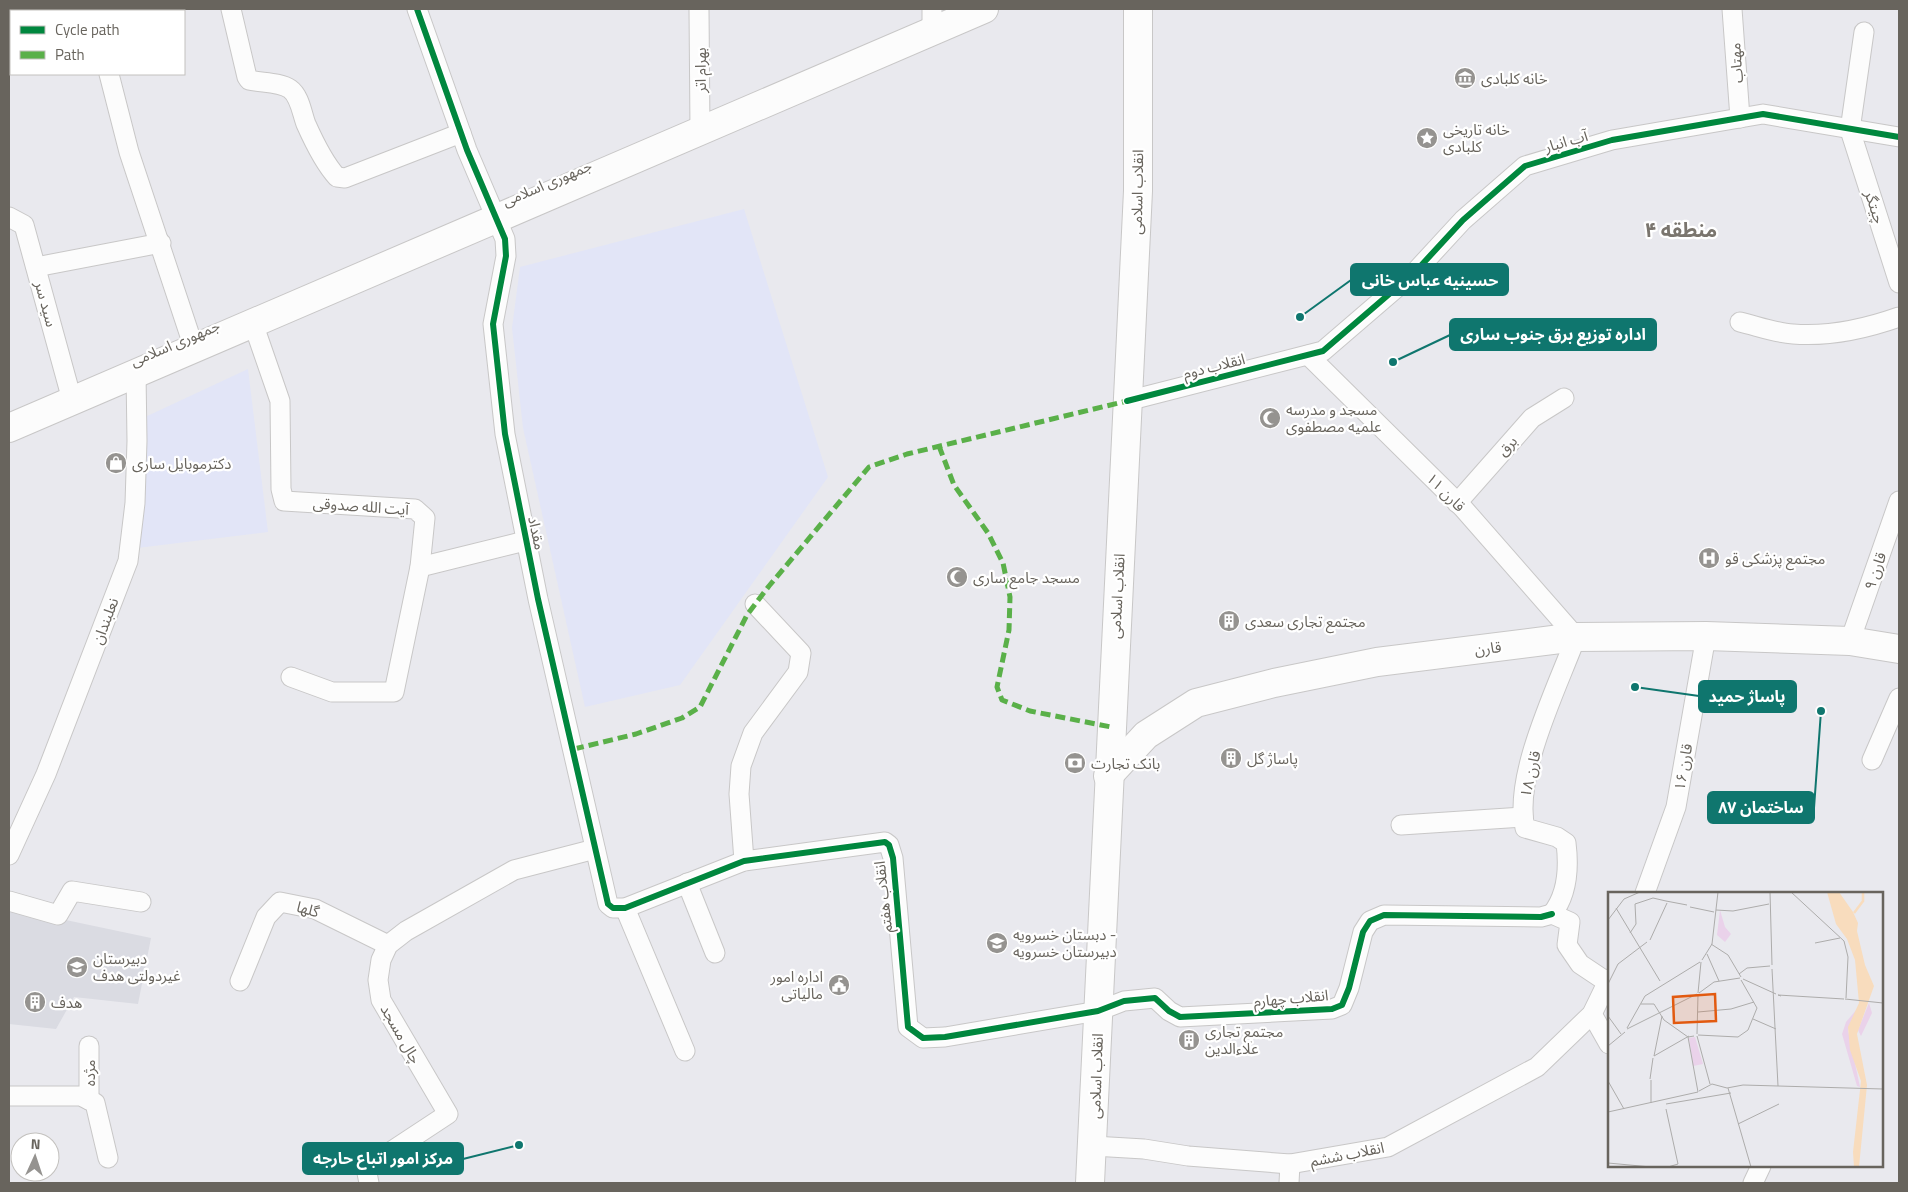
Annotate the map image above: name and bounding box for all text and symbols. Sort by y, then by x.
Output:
legend [10,10,185,75]
text: Cycle path [55,18,120,41]
street label: مهتاب [1723,42,1749,84]
text: Path [55,43,85,66]
street label: بهرام اتر [689,47,712,94]
museum icon: خانه کلبادی [1453,66,1477,90]
place label: خانه کلبادی [1481,67,1548,90]
place label: خانه تاریخی کلبادی [1443,118,1510,158]
street label: آب انبار [1541,124,1591,158]
place icon: خانه تاریخی کلبادی [1415,126,1439,150]
street label: انقلاب اسلامی [1125,149,1149,235]
street label: جمهوری اسلامی [498,154,596,212]
street label: چیتگر [1859,187,1891,227]
district label: منطقه ۴ [1645,214,1717,245]
callout: حسینیه عباس خانی [1351,264,1508,295]
text: حسینیه عباس خانی [1362,268,1498,292]
street label: سید سر [29,278,63,330]
street label: جمهوری اسلامی [126,314,224,372]
callout: اداره توزیع برق جنوب ساری [1450,319,1656,350]
text: اداره توزیع برق جنوب ساری [1460,322,1646,347]
street label: انقلاب دوم [1180,347,1248,385]
place label: مسجد و مدرسه علمیه مصطفوی [1286,398,1382,438]
mosque icon: مسجد و مدرسه علمیه مصطفوی [1258,406,1282,430]
street label: برق [1491,430,1523,462]
shop icon: دکترموبایل ساری [104,451,128,475]
place label: دکترموبایل ساری [132,452,231,475]
street label: قارن ۱۱ [1421,467,1471,517]
street label: آیت الله صدوقی [312,491,410,521]
street label: مقداد [522,514,552,552]
hospital icon: مجتمع پزشکی قو [1697,546,1721,570]
place label: مجتمع پزشکی قو [1725,547,1825,571]
street label: قارن ٩ [1858,549,1892,593]
street label: انقلاب اسلامی [1103,553,1131,639]
mosque icon: مسجد جامع ساری [945,565,969,589]
place label: مسجد جامع ساری [973,566,1080,590]
street label: نعلبندان [86,594,124,648]
building icon: مجتمع تجاری سعدی [1217,609,1241,633]
place label: مجتمع تجاری سعدی [1245,610,1366,634]
street label: قارن [1473,635,1503,661]
callout: پاساژ حمید [1699,681,1796,712]
text: پاساژ حمید [1709,684,1785,708]
street label: قارن ۱۶ [1668,741,1698,792]
building icon: پاساژ گل [1219,746,1243,770]
place label: پاساژ گل [1247,747,1298,770]
street label: قارن ۱۸ [1513,748,1547,800]
bank icon: بانک تجارت [1063,751,1087,775]
place label: بانک تجارت [1091,752,1160,775]
callout: ساختمان ٨٧ [1708,792,1814,823]
text: ساختمان ٨٧ [1718,795,1804,819]
street label: انقلاب هفتم [868,860,898,934]
inset map [1608,892,1883,1167]
street label: گلها [294,895,323,923]
place label: دبستان خسرویه - دبیرستان خسرویه [1013,923,1117,963]
school or university icon: دبستان خسرویه - دبیرستان خسرویه [985,931,1009,955]
place label: دبیرستان غیردولتی هدف [93,947,181,987]
school or university icon: دبیرستان غیردولتی هدف [65,955,89,979]
place label: اداره امور مالیاتی [769,965,823,1005]
public building icon: اداره امور مالیاتی [827,973,851,997]
street label: انقلاب چهارم [1253,983,1329,1013]
building icon: هدف [23,990,47,1014]
place label: هدف [51,991,82,1014]
street label: چال مسجد [375,1000,427,1068]
place label: مجتمع تجاری علاءالدین [1205,1020,1283,1060]
building icon: مجتمع تجاری علاءالدین [1177,1028,1201,1052]
street label: انقلاب اسلامی [1083,1033,1109,1119]
street label: مژده [78,1060,101,1086]
north arrow [10,1132,60,1182]
text: N [30,1133,41,1154]
street label: انقلاب ششم [1308,1136,1386,1172]
callout: مرکز امور اتباع حارجه [303,1143,463,1174]
text: مرکز امور اتباع حارجه [313,1146,453,1170]

